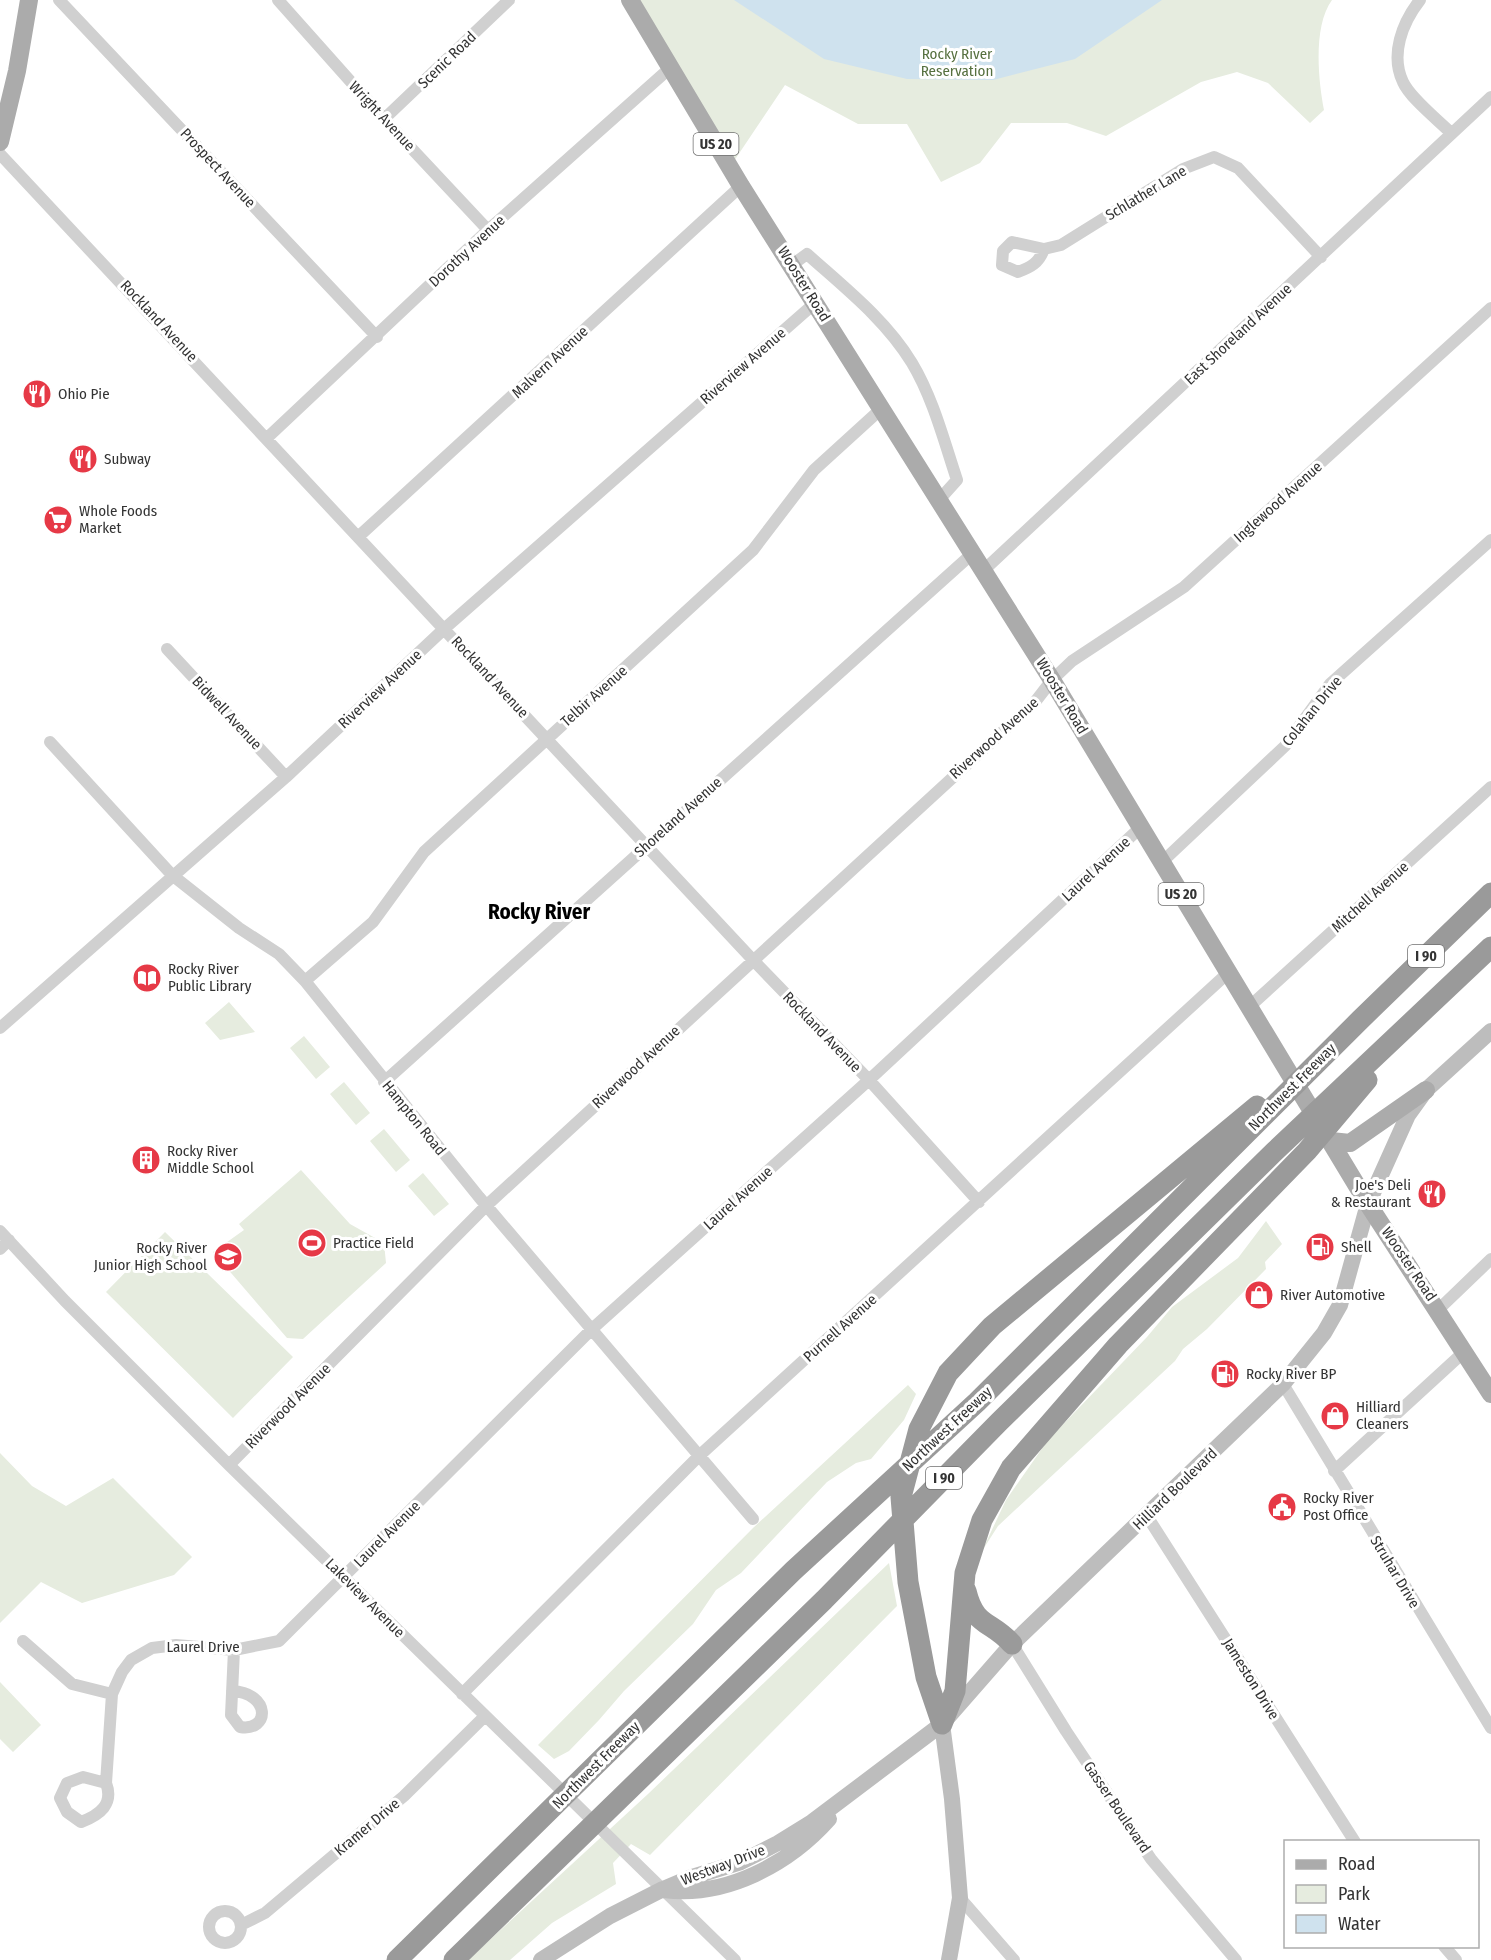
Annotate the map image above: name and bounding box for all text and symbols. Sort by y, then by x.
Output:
street label: Scenic Road [414,28,480,92]
park label: Rocky River Reservation [921,45,993,80]
street label: Wright Avenue [345,77,419,155]
street label: Prospect Avenue [177,125,259,211]
road number: US 20 [694,133,738,155]
street label: Schlather Lane [1102,162,1190,224]
street label: Dorothy Avenue [425,211,509,291]
street label: Wooster Road [774,243,834,325]
street label: Rockland Avenue [117,276,201,366]
street label: East Shoreland Avenue [1181,280,1295,388]
street label: Malvern Avenue [508,322,592,402]
street label: Riverview Avenue [697,324,789,408]
restaurant icon: Ohio Pie [21,378,53,410]
place label: Ohio Pie [58,385,110,403]
restaurant icon: Subway [67,443,99,475]
place label: Subway [104,450,151,468]
street label: Inglewood Avenue [1230,458,1326,546]
place label: Whole Foods Market [79,502,157,537]
supermarket icon: Whole Foods Market [42,504,74,536]
street label: Rockland Avenue [448,632,532,722]
street label: Riverview Avenue [335,646,425,732]
street label: Wooster Road [1032,655,1092,737]
street label: Telbir Avenue [557,662,631,730]
street label: Colahan Drive [1278,672,1346,750]
street label: Bidwell Avenue [188,673,266,753]
street label: Riverwood Avenue [946,693,1042,783]
street label: Shoreland Avenue [631,773,725,861]
street label: Laurel Avenue [1058,833,1134,905]
street label: Mitchell Avenue [1328,858,1412,936]
road number: US 20 [1158,883,1204,905]
district label: Rocky River [488,899,590,925]
road number: I 90 [1408,945,1444,967]
place label: Rocky River Public Library [168,960,252,995]
library icon: Rocky River Public Library [131,962,163,994]
street label: Rockland Avenue [779,988,865,1076]
street label: Riverwood Avenue [588,1022,684,1112]
street label: Northwest Freeway [1245,1039,1340,1134]
street label: Hampton Road [378,1077,450,1159]
place label: Rocky River Middle School [167,1142,254,1177]
building icon: Rocky River Middle School [130,1144,162,1176]
street label: Laurel Avenue [700,1162,776,1234]
place label: Joe's Deli & Restaurant [1331,1176,1411,1211]
restaurant icon: Joe's Deli & Restaurant [1416,1178,1448,1210]
street label: Wooster Road [1378,1224,1440,1304]
sports icon: Practice Field [296,1227,328,1259]
fuel station icon: Shell [1304,1231,1336,1263]
place label: Practice Field [333,1234,414,1252]
place label: Shell [1341,1238,1372,1256]
place label: Rocky River Junior High School [94,1239,208,1274]
school or university icon: Rocky River Junior High School [212,1241,244,1273]
shop icon: River Automotive [1243,1279,1275,1311]
place label: River Automotive [1280,1286,1385,1304]
street label: Purnell Avenue [800,1290,880,1366]
fuel station icon: Rocky River BP [1209,1358,1241,1390]
street label: Riverwood Avenue [242,1360,334,1452]
place label: Rocky River BP [1246,1365,1336,1383]
street label: Northwest Freeway [898,1383,996,1475]
place label: Hilliard Cleaners [1356,1398,1409,1433]
shop icon: Hilliard Cleaners [1319,1400,1351,1432]
street label: Hilliard Boulevard [1129,1444,1221,1534]
road number: I 90 [926,1467,962,1489]
place label: Rocky River Post Office [1303,1489,1374,1524]
public building icon: Rocky River Post Office [1266,1491,1298,1523]
street label: Laurel Avenue [350,1497,424,1571]
street label: Struhar Drive [1366,1533,1424,1611]
street label: Lakeview Avenue [322,1555,408,1641]
street label: Jameston Drive [1219,1635,1283,1723]
street label: Laurel Drive [166,1638,240,1656]
street label: Northwest Freeway [549,1717,644,1812]
street label: Gasser Boulevard [1080,1758,1154,1856]
street label: Kramer Drive [331,1795,403,1859]
legend [1284,1840,1479,1948]
street label: Westway Drive [678,1841,768,1889]
text: Road [1338,1853,1375,1875]
text: Park [1338,1883,1371,1905]
text: Water [1338,1913,1381,1935]

